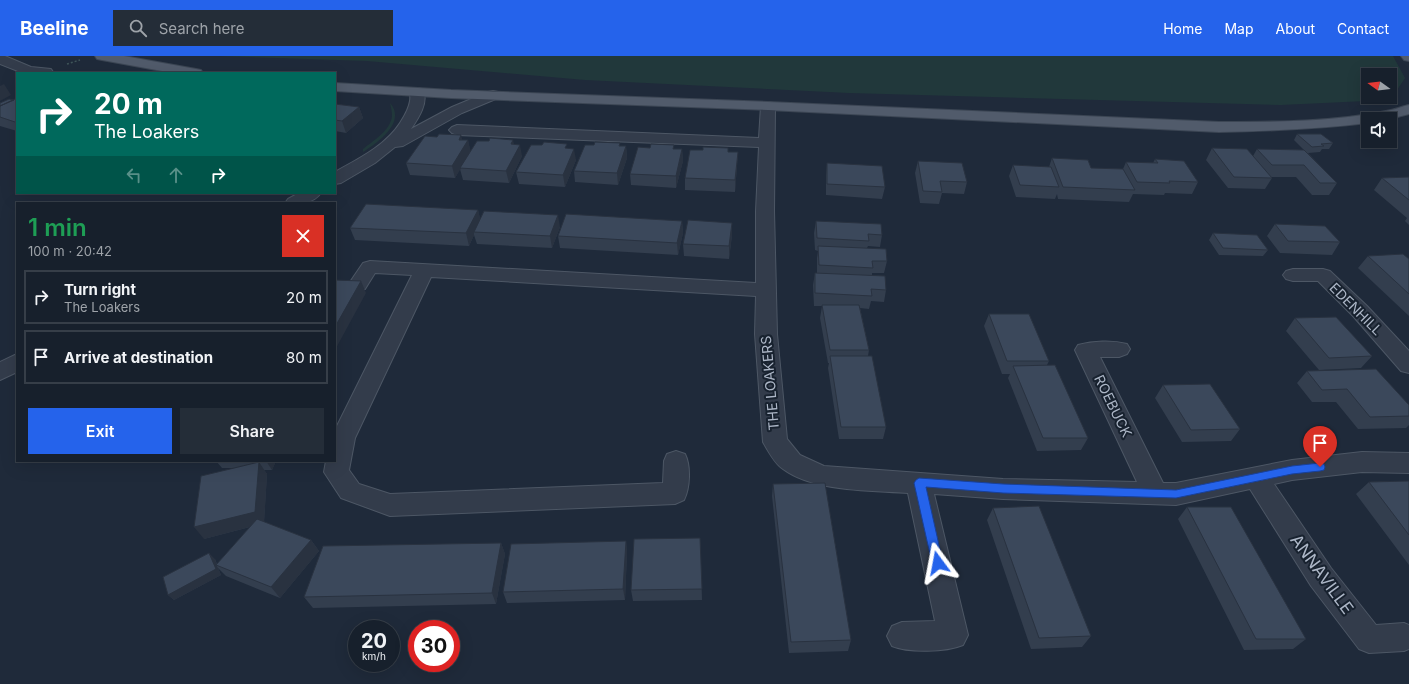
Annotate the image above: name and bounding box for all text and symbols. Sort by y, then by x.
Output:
search box [113,10,393,46]
text: Beeline [20,17,89,40]
icon: search [127,17,149,39]
text: Search here [159,19,244,38]
text: Home [1163,20,1202,37]
text: Map [1224,20,1254,37]
text: About [1276,20,1315,37]
text: Contact [1337,20,1389,37]
north arrow [1361,68,1397,104]
map controls [1361,68,1397,148]
text: 20 m [94,87,163,121]
icon: right [28,88,80,140]
button: sound [1361,112,1397,148]
text: The Loakers [94,121,199,142]
icon: left [123,164,145,186]
icon: ahead [165,164,187,186]
icon: right [207,164,229,186]
text: 1 min [28,213,87,242]
button: close [282,215,324,257]
text: 100 m · 20:42 [28,243,112,259]
street label: EDENHILL [1326,279,1386,339]
text: Turn right [64,280,136,299]
icon: right [30,286,52,308]
text: 20 m [286,288,322,307]
text: The Loakers [64,299,140,315]
street label: THE LOAKERS [757,335,782,431]
icon: arrive [30,346,52,368]
text: Arrive at destination [64,348,213,367]
text: 80 m [286,348,322,367]
street label: ROEBUCK [1091,372,1136,440]
button: Exit [28,408,172,454]
button: Share [180,408,324,454]
pin [1303,426,1337,467]
icon: arrive [1309,432,1331,454]
street label: ANNAVILLE [1286,530,1358,618]
position arrow [917,542,959,584]
speed limit sign: 30 [408,620,460,672]
text: 20 [361,629,387,653]
text: km/h [362,650,386,662]

